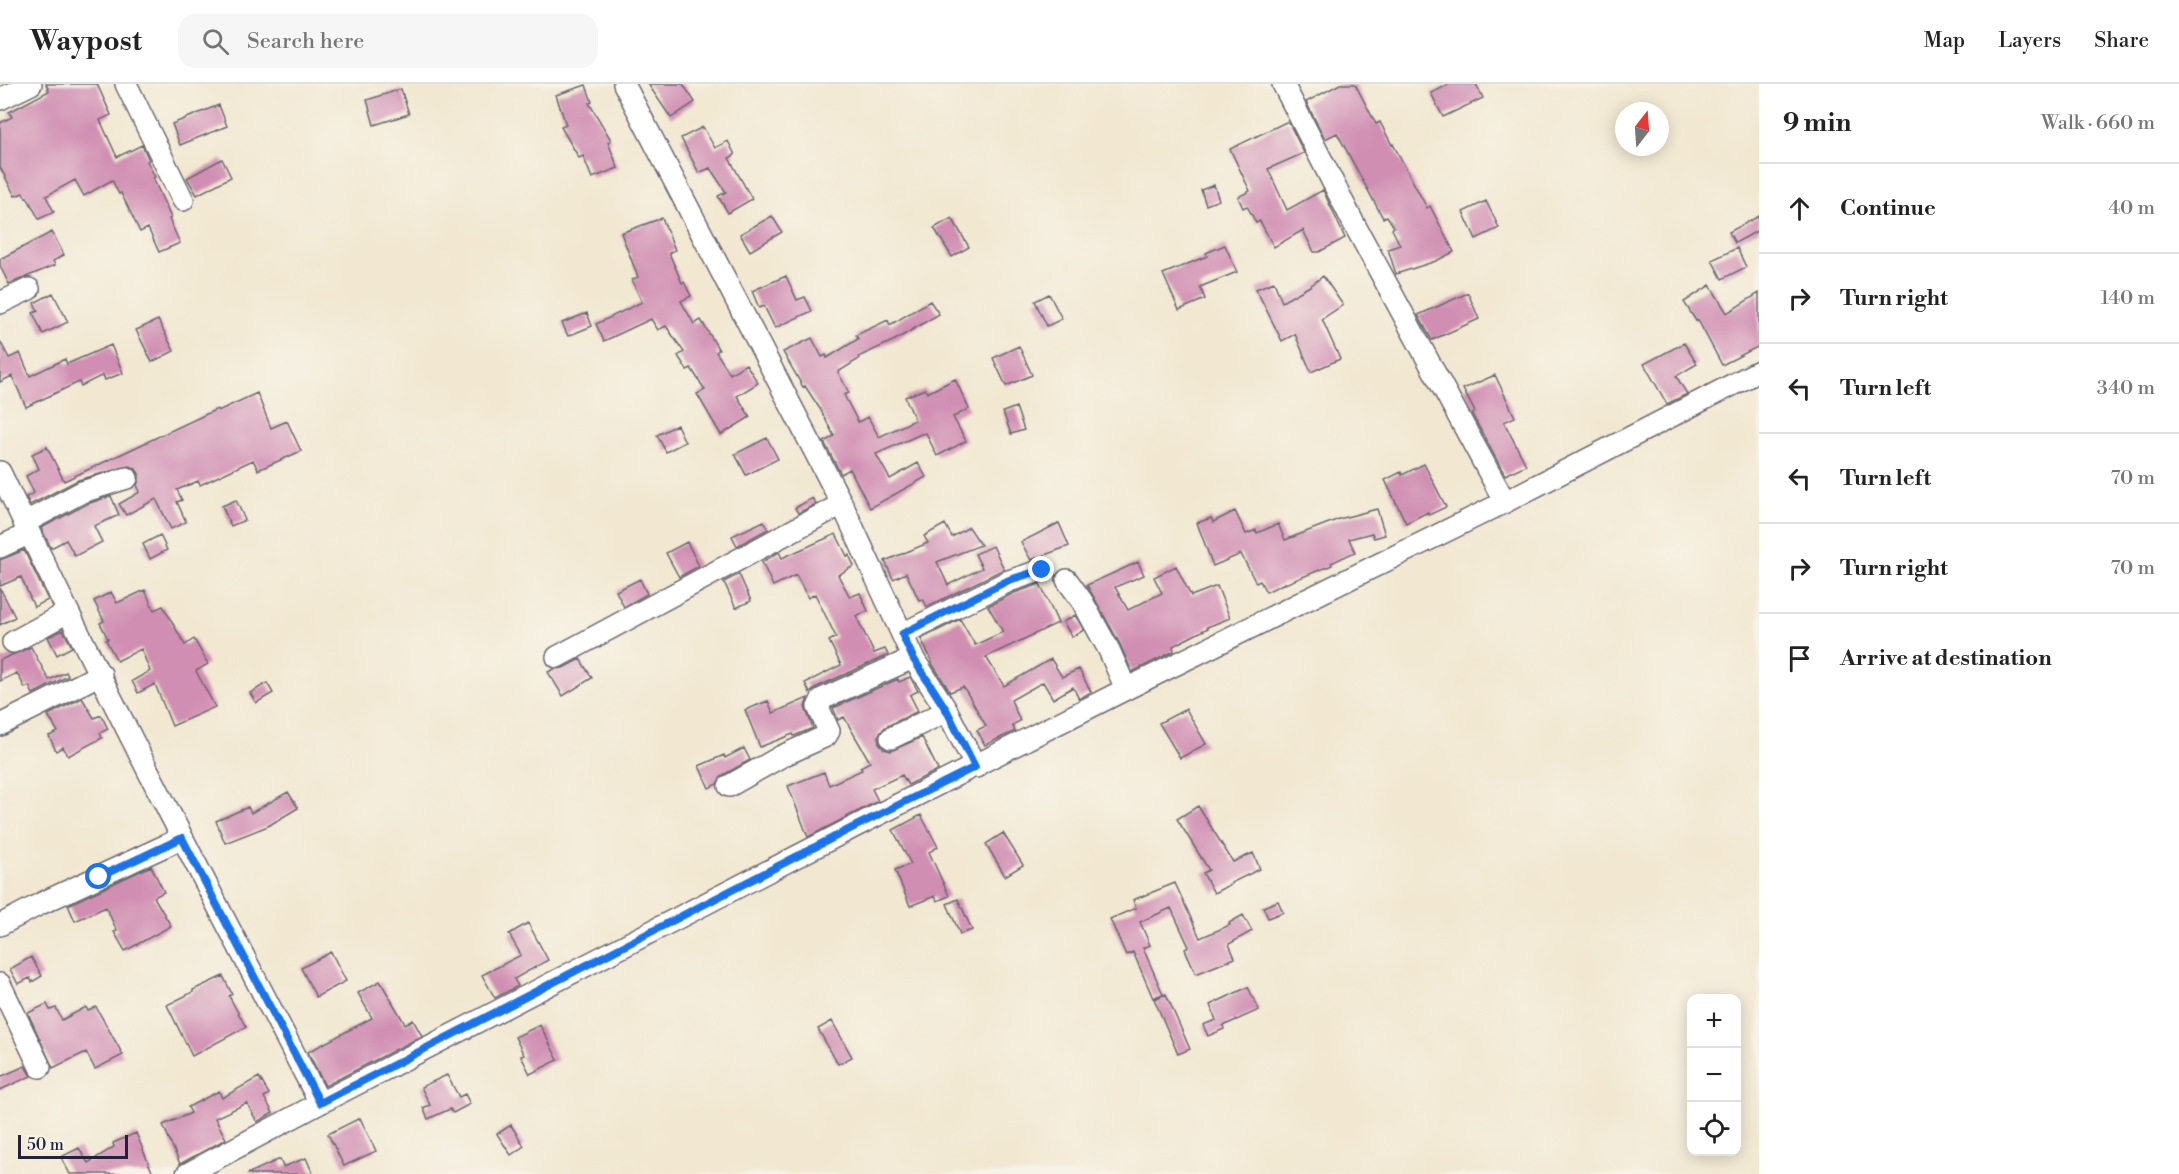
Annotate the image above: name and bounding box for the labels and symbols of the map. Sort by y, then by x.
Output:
north arrow [1615,102,1669,156]
route end [1028,556,1054,582]
route start [85,863,111,889]
scale bar [18,1132,128,1160]

